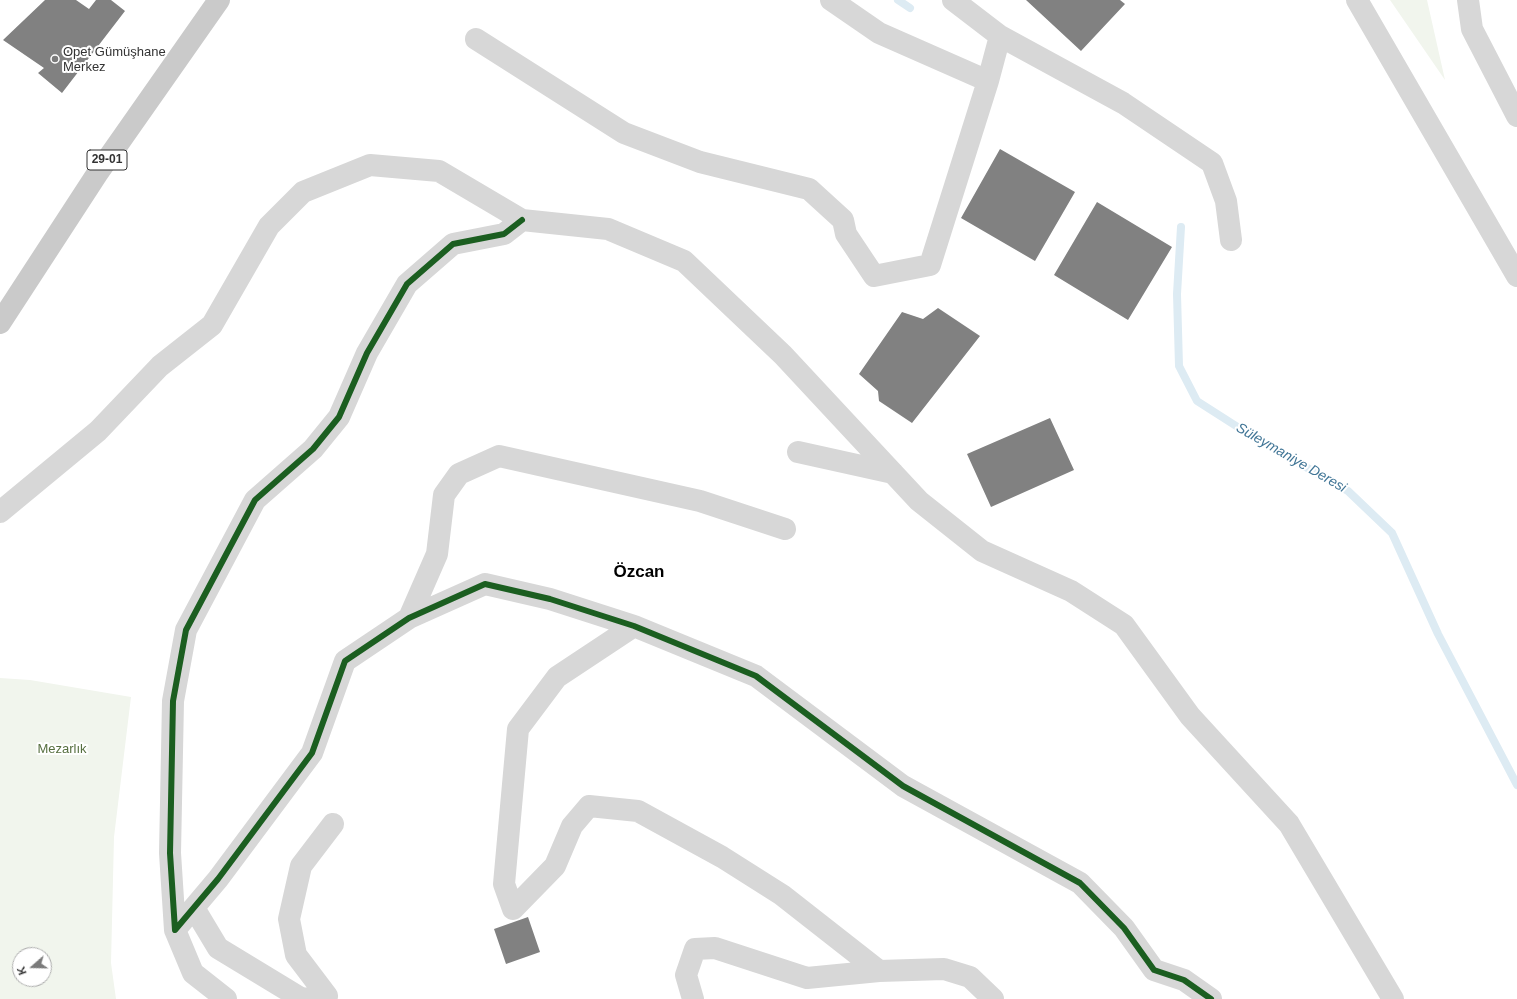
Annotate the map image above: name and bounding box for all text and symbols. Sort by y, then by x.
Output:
place label: Opet Gümüşhane Merkez [63,44,166,75]
marker: Opet Gümüşhane Merkez [50,54,60,64]
road number: 29-01 [87,150,127,170]
water label: Süleymaniye Deresi [1233,420,1349,496]
district label: Özcan [613,562,665,582]
park label: Mezarlık [37,741,87,757]
north arrow [12,947,52,987]
text: K [15,965,29,977]

